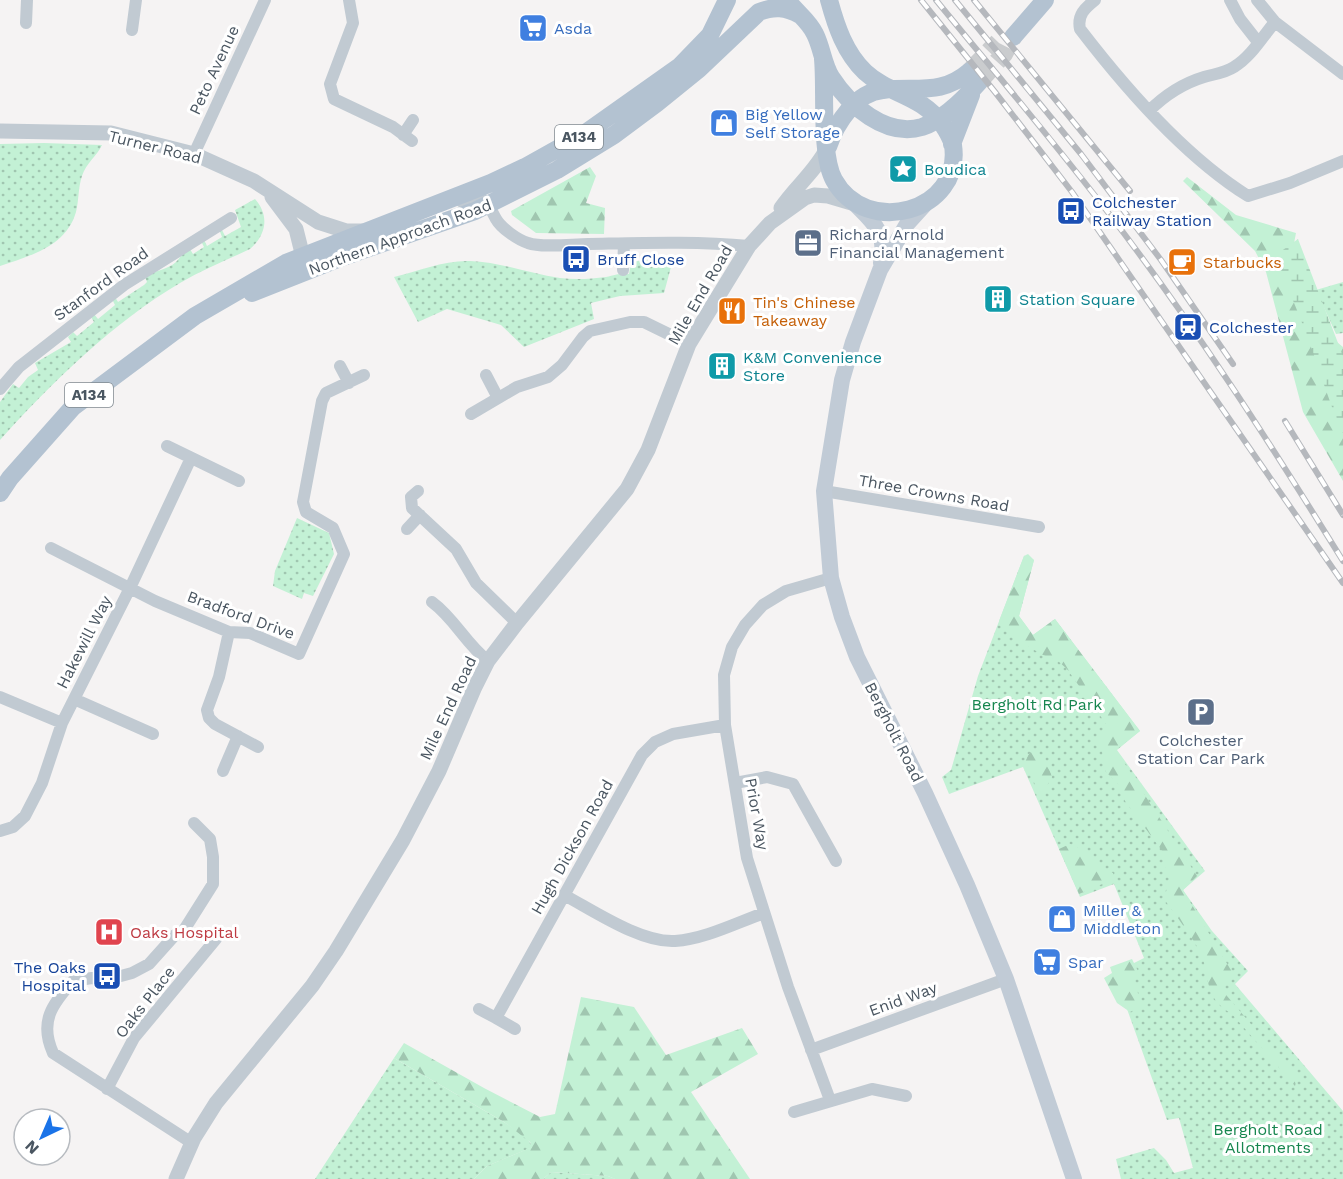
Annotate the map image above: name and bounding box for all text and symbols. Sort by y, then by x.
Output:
supermarket icon: Asda [517,12,549,44]
place label: Asda [554,19,592,38]
street label: Peto Avenue [185,22,243,118]
place label: Big Yellow Self Storage [745,105,840,142]
shop icon: Big Yellow Self Storage [708,107,740,139]
road number: A134 [555,125,603,149]
street label: Turner Road [107,126,203,168]
place icon: Boudica [887,153,919,185]
place label: Boudica [924,160,986,179]
place label: Colchester Railway Station [1092,193,1212,230]
street label: Northern Approach Road [306,195,494,279]
bus stop icon: Colchester Railway Station [1055,195,1087,227]
place label: Richard Arnold Financial Management [829,225,1005,262]
office icon: Richard Arnold Financial Management [792,227,824,259]
street label: Mile End Road [664,242,736,348]
street label: Stanford Road [50,243,152,325]
bus stop icon: Bruff Close [560,243,592,275]
cafe icon: Starbucks [1166,246,1198,278]
place label: Bruff Close [597,250,684,269]
place label: Starbucks [1203,253,1282,272]
building icon: Station Square [982,283,1014,315]
place label: Station Square [1019,290,1135,309]
place label: Tin's Chinese Takeaway [753,293,856,330]
restaurant icon: Tin's Chinese Takeaway [716,295,748,327]
station icon: Colchester [1172,311,1204,343]
place label: Colchester [1209,318,1294,337]
place label: K&M Convenience Store [743,348,882,385]
building icon: K&M Convenience Store [706,350,738,382]
road number: A134 [65,383,113,407]
street label: Three Crowns Road [857,470,1011,516]
street label: Bradford Drive [185,587,297,643]
street label: Hakewill Way [52,592,116,692]
street label: Mile End Road [416,653,480,763]
street label: Bergholt Road [861,679,927,785]
park label: Bergholt Rd Park [972,695,1102,714]
parking icon: Colchester Station Car Park [1185,696,1217,728]
place label: Colchester Station Car Park [1137,731,1265,768]
street label: Hugh Dickson Road [527,776,617,918]
street label: Prior Way [741,776,773,852]
place label: Miller & Middleton [1083,901,1161,938]
shop icon: Miller & Middleton [1046,903,1078,935]
hospital icon: Oaks Hospital [93,916,125,948]
place label: Oaks Hospital [130,923,239,942]
supermarket icon: Spar [1031,946,1063,978]
place label: Spar [1068,953,1104,972]
place label: The Oaks Hospital [14,958,86,995]
bus stop icon: The Oaks Hospital [91,960,123,992]
street label: Oaks Place [111,962,179,1042]
street label: Enid Way [866,978,940,1020]
north arrow [12,1107,72,1167]
park label: Bergholt Road Allotments [1213,1120,1323,1157]
text: N [21,1136,43,1158]

